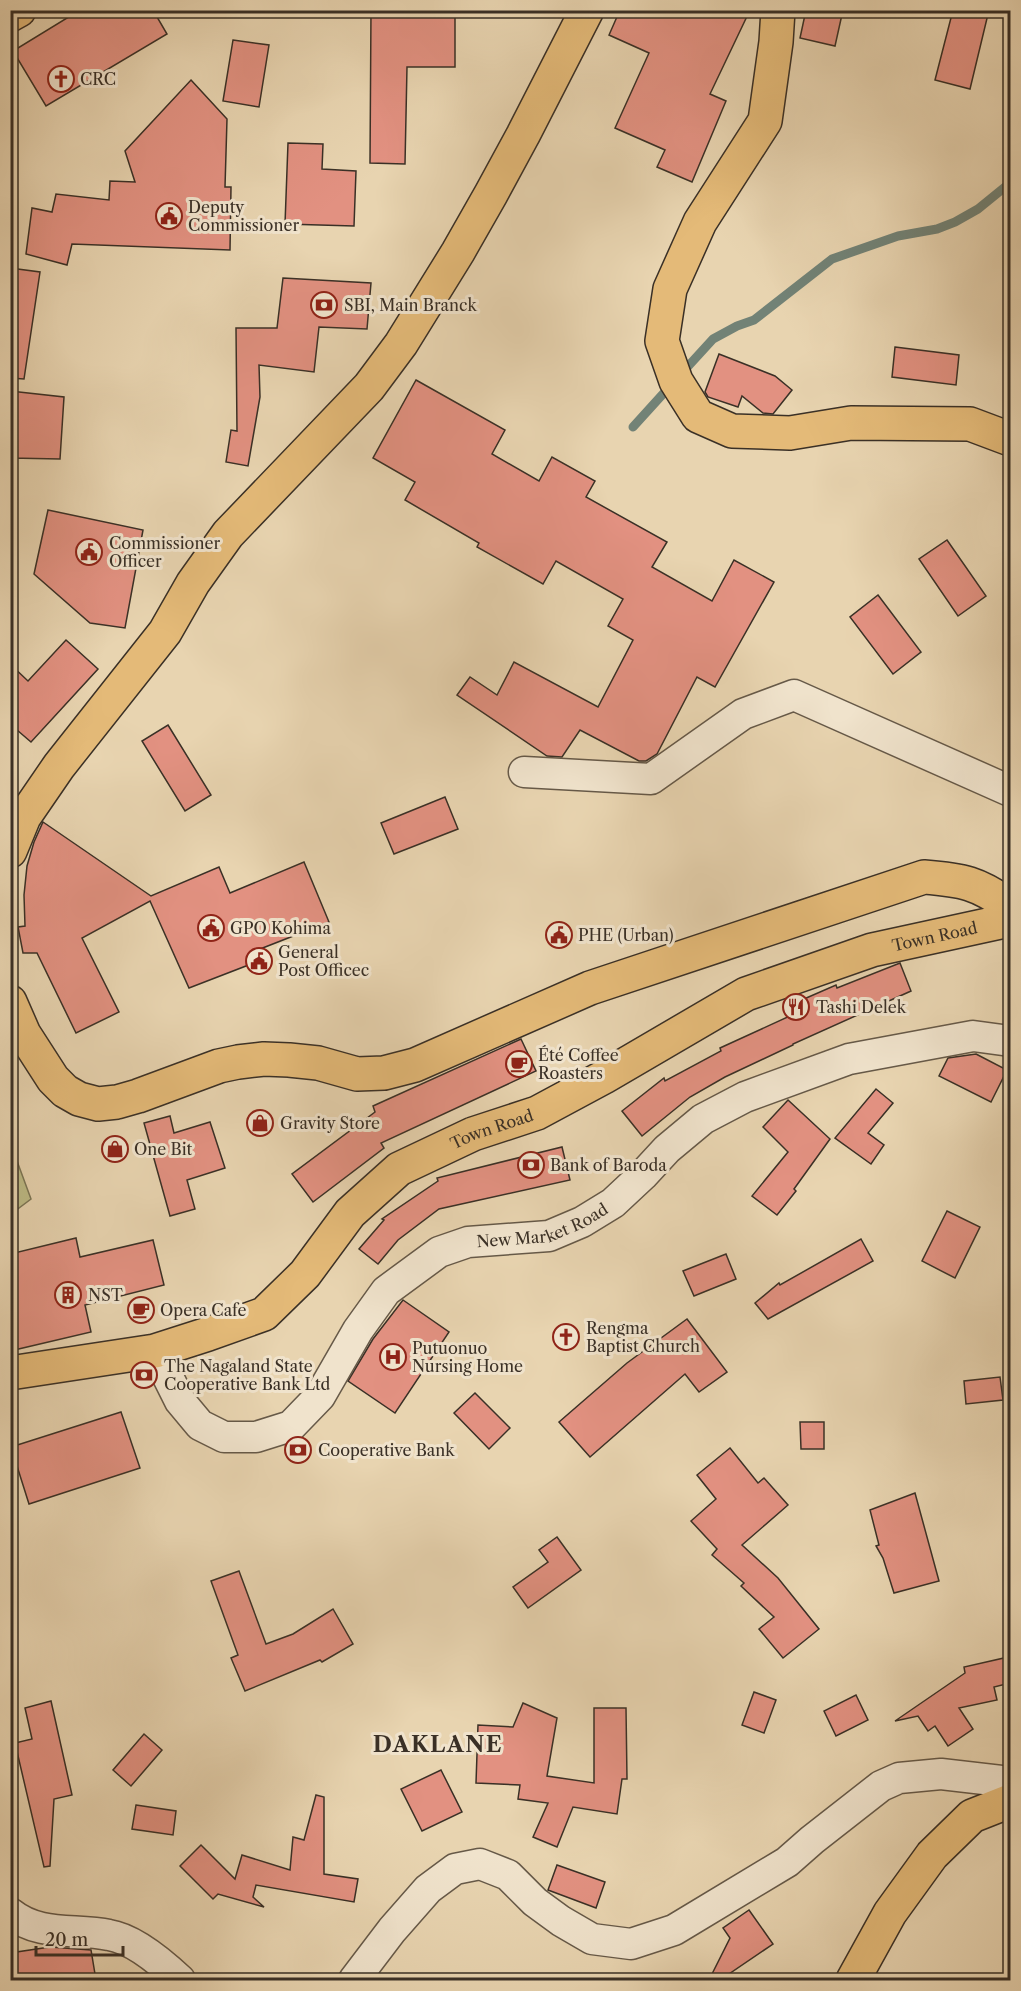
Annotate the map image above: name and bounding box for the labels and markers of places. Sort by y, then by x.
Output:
church icon: CRC [46,64,76,94]
place label: CRC [80,69,116,89]
place label: Deputy Commissioner [188,197,299,235]
public building icon: Deputy Commissioner [154,201,184,231]
bank icon: SBI, Main Branck [309,290,339,320]
place label: SBI, Main Branck [344,295,477,315]
place label: Commissioner Officer [109,533,220,571]
public building icon: Commissioner Officer [74,537,104,567]
public building icon: GPO Kohima [196,913,226,943]
place label: GPO Kohima [230,918,332,938]
public building icon: PHE (Urban) [544,920,574,950]
place label: PHE (Urban) [578,925,674,945]
place label: General Post Officec [278,942,369,980]
public building icon: General Post Officec [244,946,274,976]
restaurant icon: Tashi Delek [781,992,811,1022]
place label: Tashi Delek [816,997,907,1017]
place label: Été Coffee Roasters [538,1045,619,1083]
cafe icon: Été Coffee Roasters [504,1049,534,1079]
shop icon: Gravity Store [245,1108,275,1138]
place label: Gravity Store [280,1113,380,1133]
shop icon: One Bit [100,1134,130,1164]
place label: One Bit [134,1139,193,1159]
bank icon: Bank of Baroda [516,1150,546,1180]
place label: Bank of Baroda [550,1155,667,1175]
building icon: NST [53,1280,83,1310]
place label: NST [88,1285,123,1305]
cafe icon: Opera Cafe [126,1295,156,1325]
place label: Opera Cafe [160,1300,247,1320]
place label: Rengma Baptist Church [586,1318,700,1356]
church icon: Rengma Baptist Church [551,1322,581,1352]
place label: Putuonuo Nursing Home [412,1338,523,1376]
hospital icon: Putuonuo Nursing Home [378,1342,408,1372]
place label: The Nagaland State Cooperative Bank Ltd [164,1356,331,1394]
bank icon: The Nagaland State Cooperative Bank Ltd [129,1360,159,1390]
bank icon: Cooperative Bank [283,1435,313,1465]
place label: Cooperative Bank [318,1440,455,1460]

